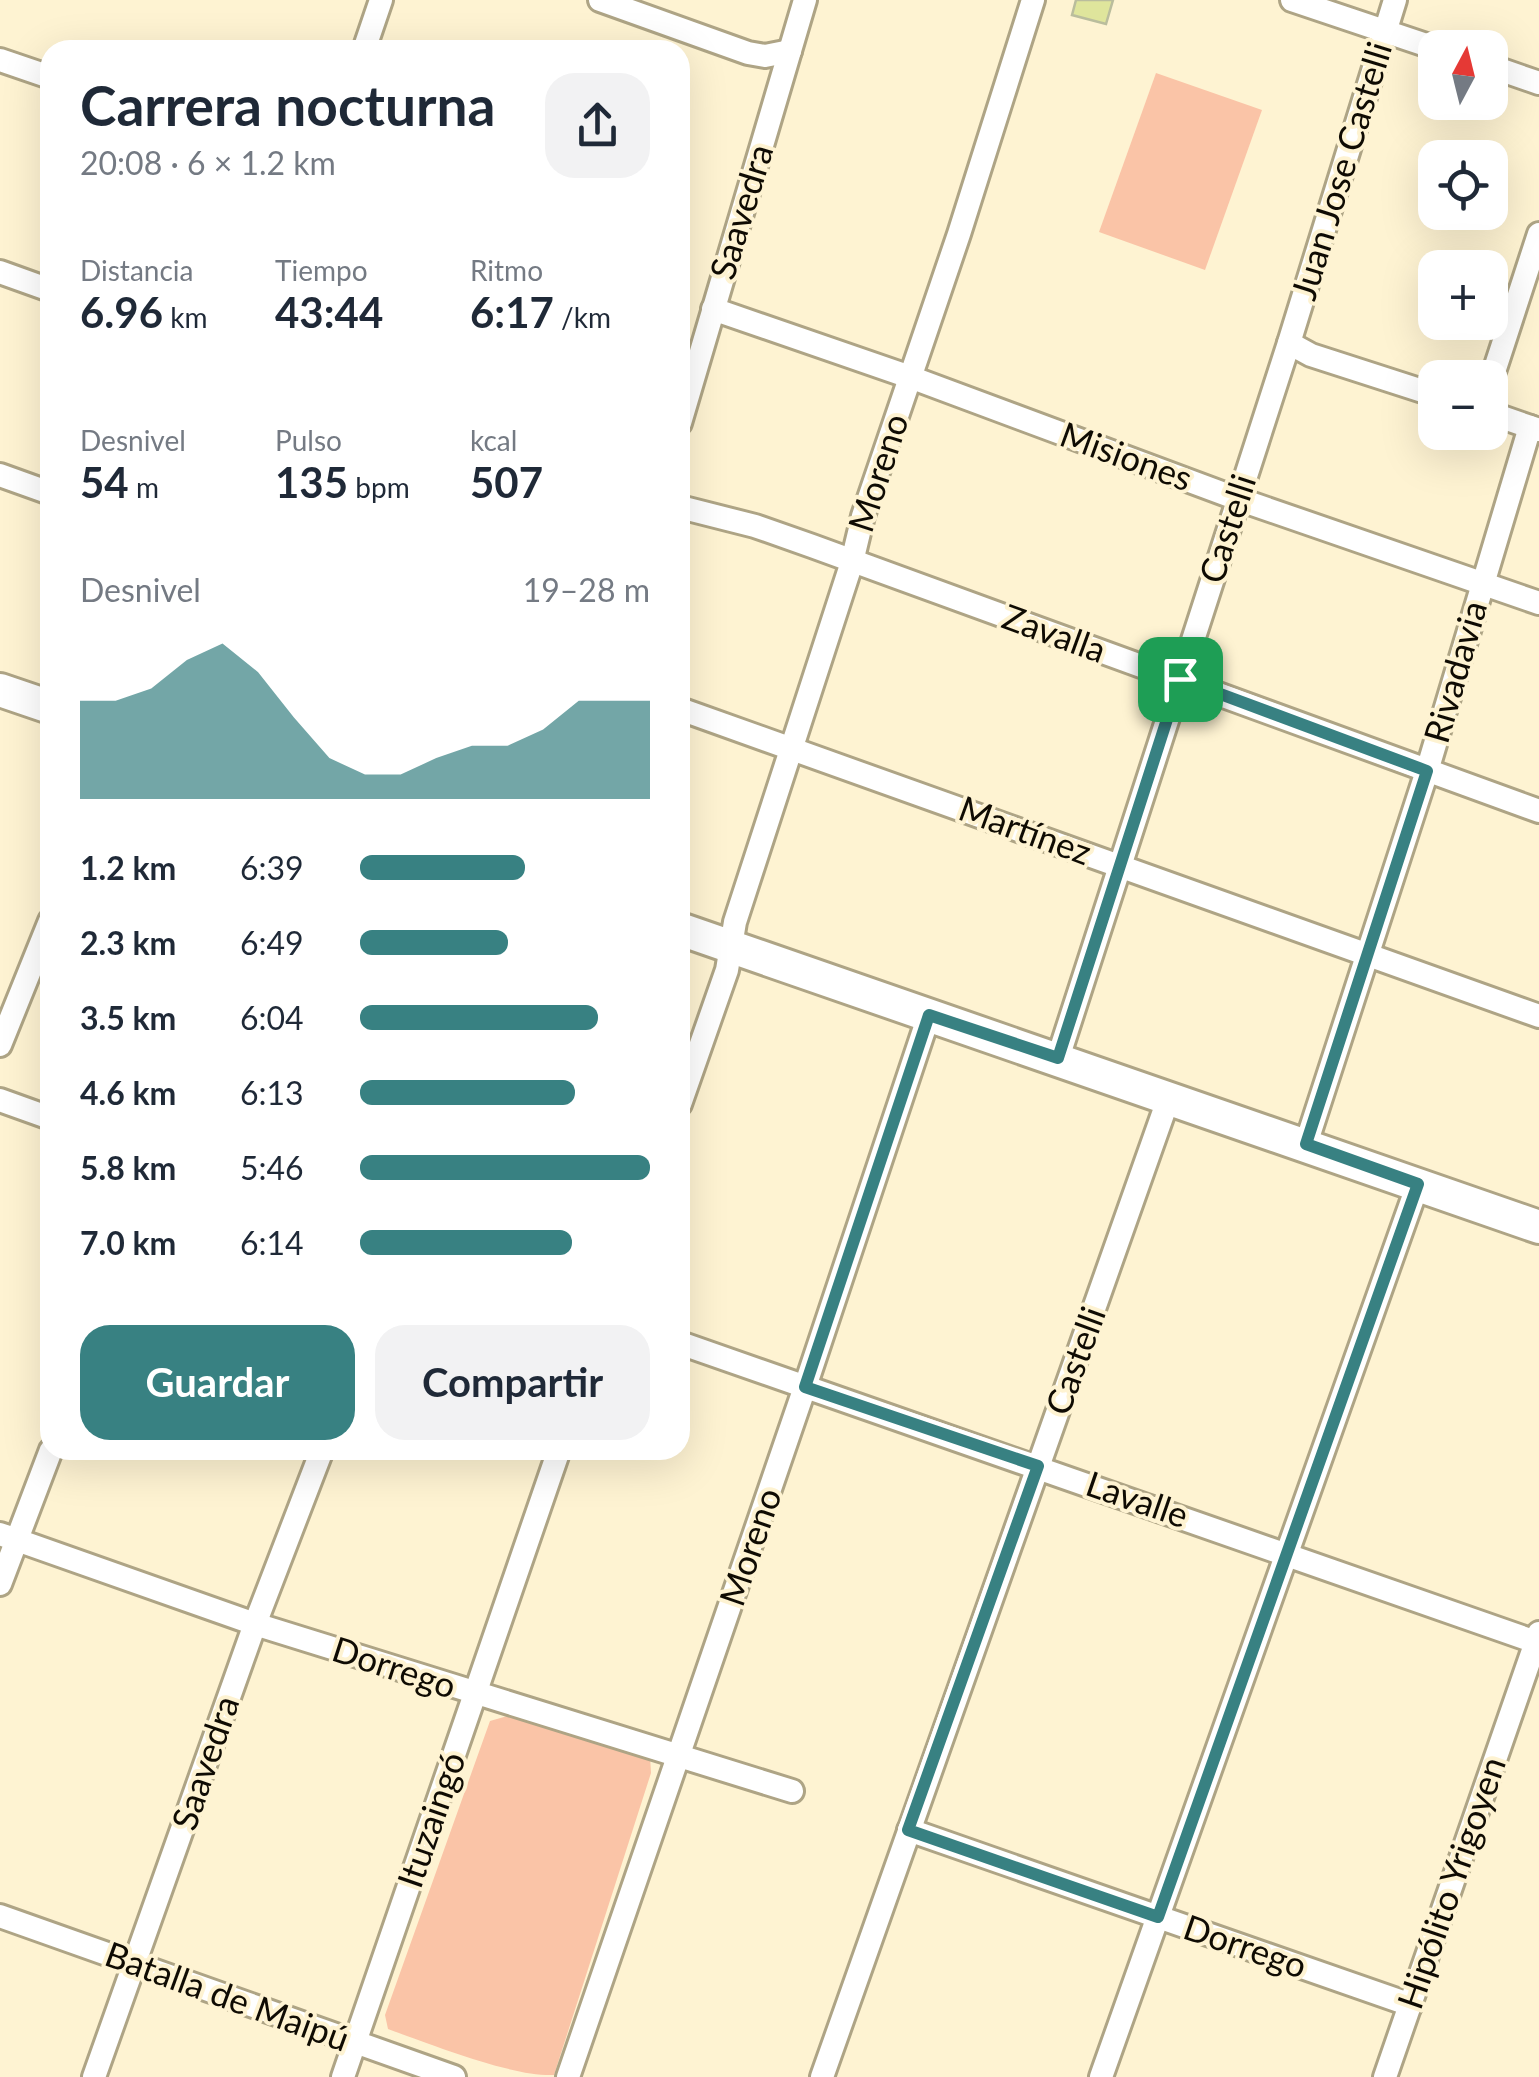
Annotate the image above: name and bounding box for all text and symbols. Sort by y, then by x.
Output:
north arrow [1418,30,1508,120]
map controls [1418,30,1508,450]
street label: Juan Jose Castelli [1281,37,1399,304]
text: Carrera nocturna [80,72,495,138]
button: share [545,73,650,178]
street label: Saavedra [700,139,780,284]
button: locate [1418,140,1508,230]
text: 20:08 · 6 × 1.2 km [80,143,336,182]
button: + [1418,250,1508,340]
text: Distancia [80,253,193,287]
text: Tiempo [275,253,368,287]
text: Ritmo [470,253,543,287]
text: 6.96 [80,287,163,337]
text: 43:44 [275,287,383,337]
text: 6:17 [470,287,554,337]
text: km [163,300,207,334]
text: /km [554,300,611,334]
button: − [1418,360,1508,450]
street label: Moreno [838,408,916,537]
street label: Misiones [1055,412,1198,498]
text: Desnivel [80,423,186,457]
text: Pulso [275,423,342,457]
text: kcal [470,423,517,457]
text: 54 [80,457,129,507]
text: 135 [275,457,348,507]
text: 507 [470,457,543,507]
street label: Castelli [1189,469,1263,588]
text: m [129,470,159,504]
text: bpm [348,470,410,504]
text: Desnivel [80,570,201,609]
text: 19–28 m [523,570,650,609]
street label: Zavalla [997,594,1112,670]
street label: Rivadavia [1414,596,1494,747]
pin [1138,637,1223,722]
icon: arrive [1153,652,1208,707]
street label: Martínez [954,786,1097,872]
text: 1.2 km [80,848,176,887]
text: 6:39 [240,848,304,887]
text: 2.3 km [80,923,176,962]
text: 6:49 [240,923,304,962]
text: 3.5 km [80,998,176,1037]
text: 6:04 [240,998,304,1037]
text: 4.6 km [80,1073,176,1112]
text: 6:13 [240,1073,304,1112]
text: 5.8 km [80,1148,176,1187]
text: 5:46 [240,1148,304,1187]
text: 7.0 km [80,1223,176,1262]
text: 6:14 [240,1223,304,1262]
street label: Castelli [1035,1301,1113,1420]
button: Guardar [80,1325,355,1440]
button: Compartir [375,1325,650,1440]
street label: Lavalle [1081,1461,1194,1535]
street label: Moreno [709,1482,789,1611]
street label: Dorrego [328,1626,462,1706]
street label: Saavedra [162,1690,247,1835]
street label: Ituzaingó [387,1746,473,1892]
street label: Hipólito Yrigoyen [1387,1751,1513,2014]
street label: Dorrego [1179,1905,1313,1986]
street label: Batalla de Maipú [100,1932,355,2059]

